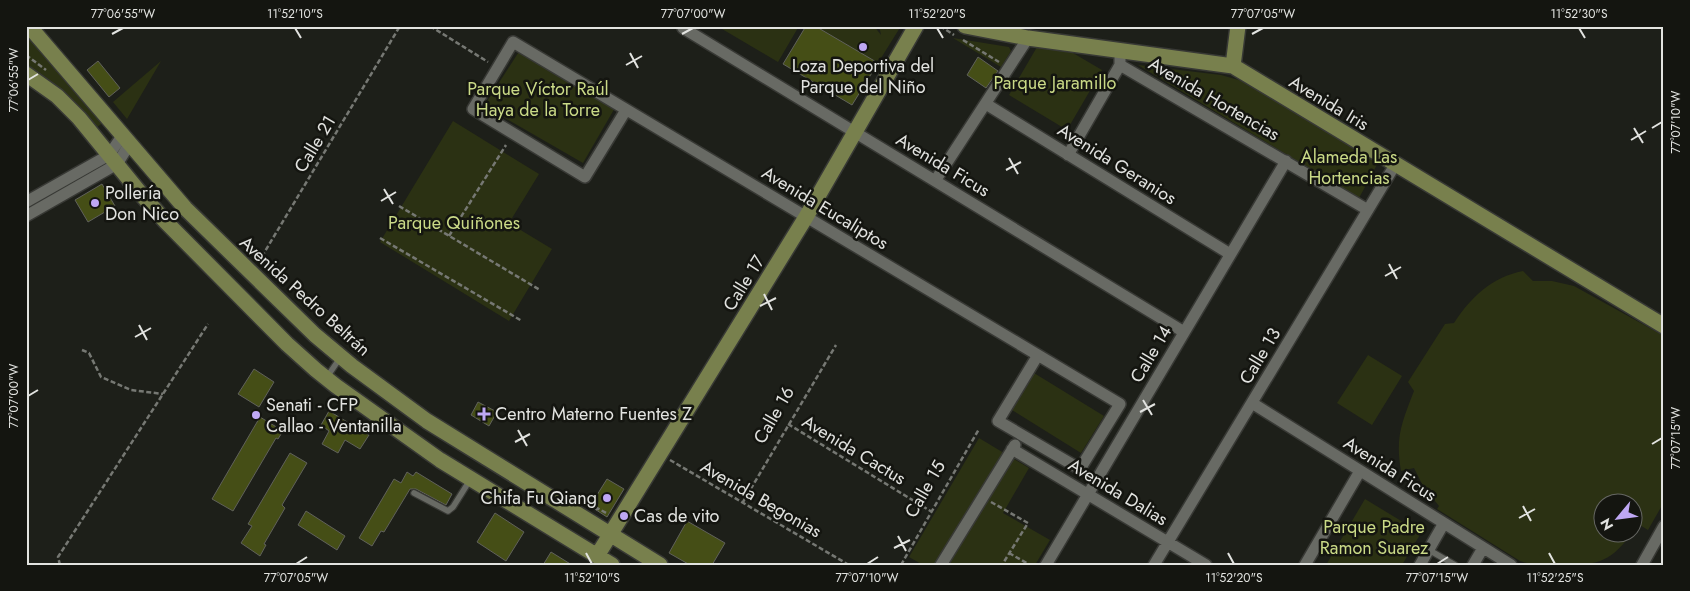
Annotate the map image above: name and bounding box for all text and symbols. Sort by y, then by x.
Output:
text: 77°06'55"W [91,5,155,23]
text: 11°52'10"S [267,5,323,23]
text: 77°07'00"W [661,5,725,23]
text: 11°52'20"S [908,5,966,23]
text: 77°07'05"W [1231,5,1295,23]
text: 11°52'30"S [1550,5,1608,23]
marker: Loza Deportiva del Parque del Niño [857,41,869,53]
text: 77°06'55"W [5,48,23,112]
street label: Avenida Hortencias [1144,51,1284,147]
place label: Loza Deportiva del Parque del Niño [792,53,934,100]
street label: Avenida Iris [1284,69,1374,137]
park label: Parque Jaramillo [994,70,1117,96]
park label: Parque Víctor Raúl Haya de la Torre [467,76,609,123]
text: 77°07'10"W [1667,90,1685,153]
street label: Calle 21 [288,111,342,177]
street label: Avenida Geranios [1053,117,1181,211]
street label: Avenida Ficus [891,127,995,203]
park label: Alameda Las Hortencias [1301,144,1397,191]
street label: Avenida Eucaliptos [757,160,893,256]
place label: Pollería Don Nico [105,180,179,227]
marker: Pollería Don Nico [89,197,101,209]
park label: Parque Quiñones [388,210,520,236]
street label: Avenida Pedro Beltrán [234,230,376,362]
street label: Calle 17 [717,250,772,316]
street label: Calle 14 [1124,320,1178,388]
street label: Calle 13 [1233,323,1287,389]
text: 77°07'00"W [5,364,23,428]
street label: Calle 16 [747,381,801,449]
place label: Senati - CFP Callao - Ventanilla [266,392,402,439]
place label: Centro Materno Fuentes Z [495,401,692,427]
marker: Centro Materno Fuentes Z [477,407,491,421]
text: 77°07'15"W [1667,407,1685,469]
marker: Senati - CFP Callao - Ventanilla [250,409,262,421]
street label: Avenida Cactus [797,409,911,491]
street label: Avenida Ficus [1338,430,1442,508]
street label: Avenida Dalias [1063,452,1173,532]
street label: Avenida Begonias [696,454,826,544]
street label: Calle 15 [898,456,952,522]
place label: Chifa Fu Qiang [481,485,597,511]
marker: Chifa Fu Qiang [601,492,613,504]
north arrow [1592,494,1642,544]
place label: Cas de vito [634,503,719,529]
marker: Cas de vito [618,510,630,522]
park label: Parque Padre Ramon Suarez [1320,514,1429,561]
text: N [1595,515,1618,534]
text: 77°07'05"W [264,569,328,587]
text: 11°52'10"S [564,569,620,587]
text: 77°07'10"W [836,569,899,587]
text: 11°52'20"S [1205,569,1263,587]
text: 77°07'15"W [1406,569,1468,587]
text: 11°52'25"S [1527,569,1584,587]

